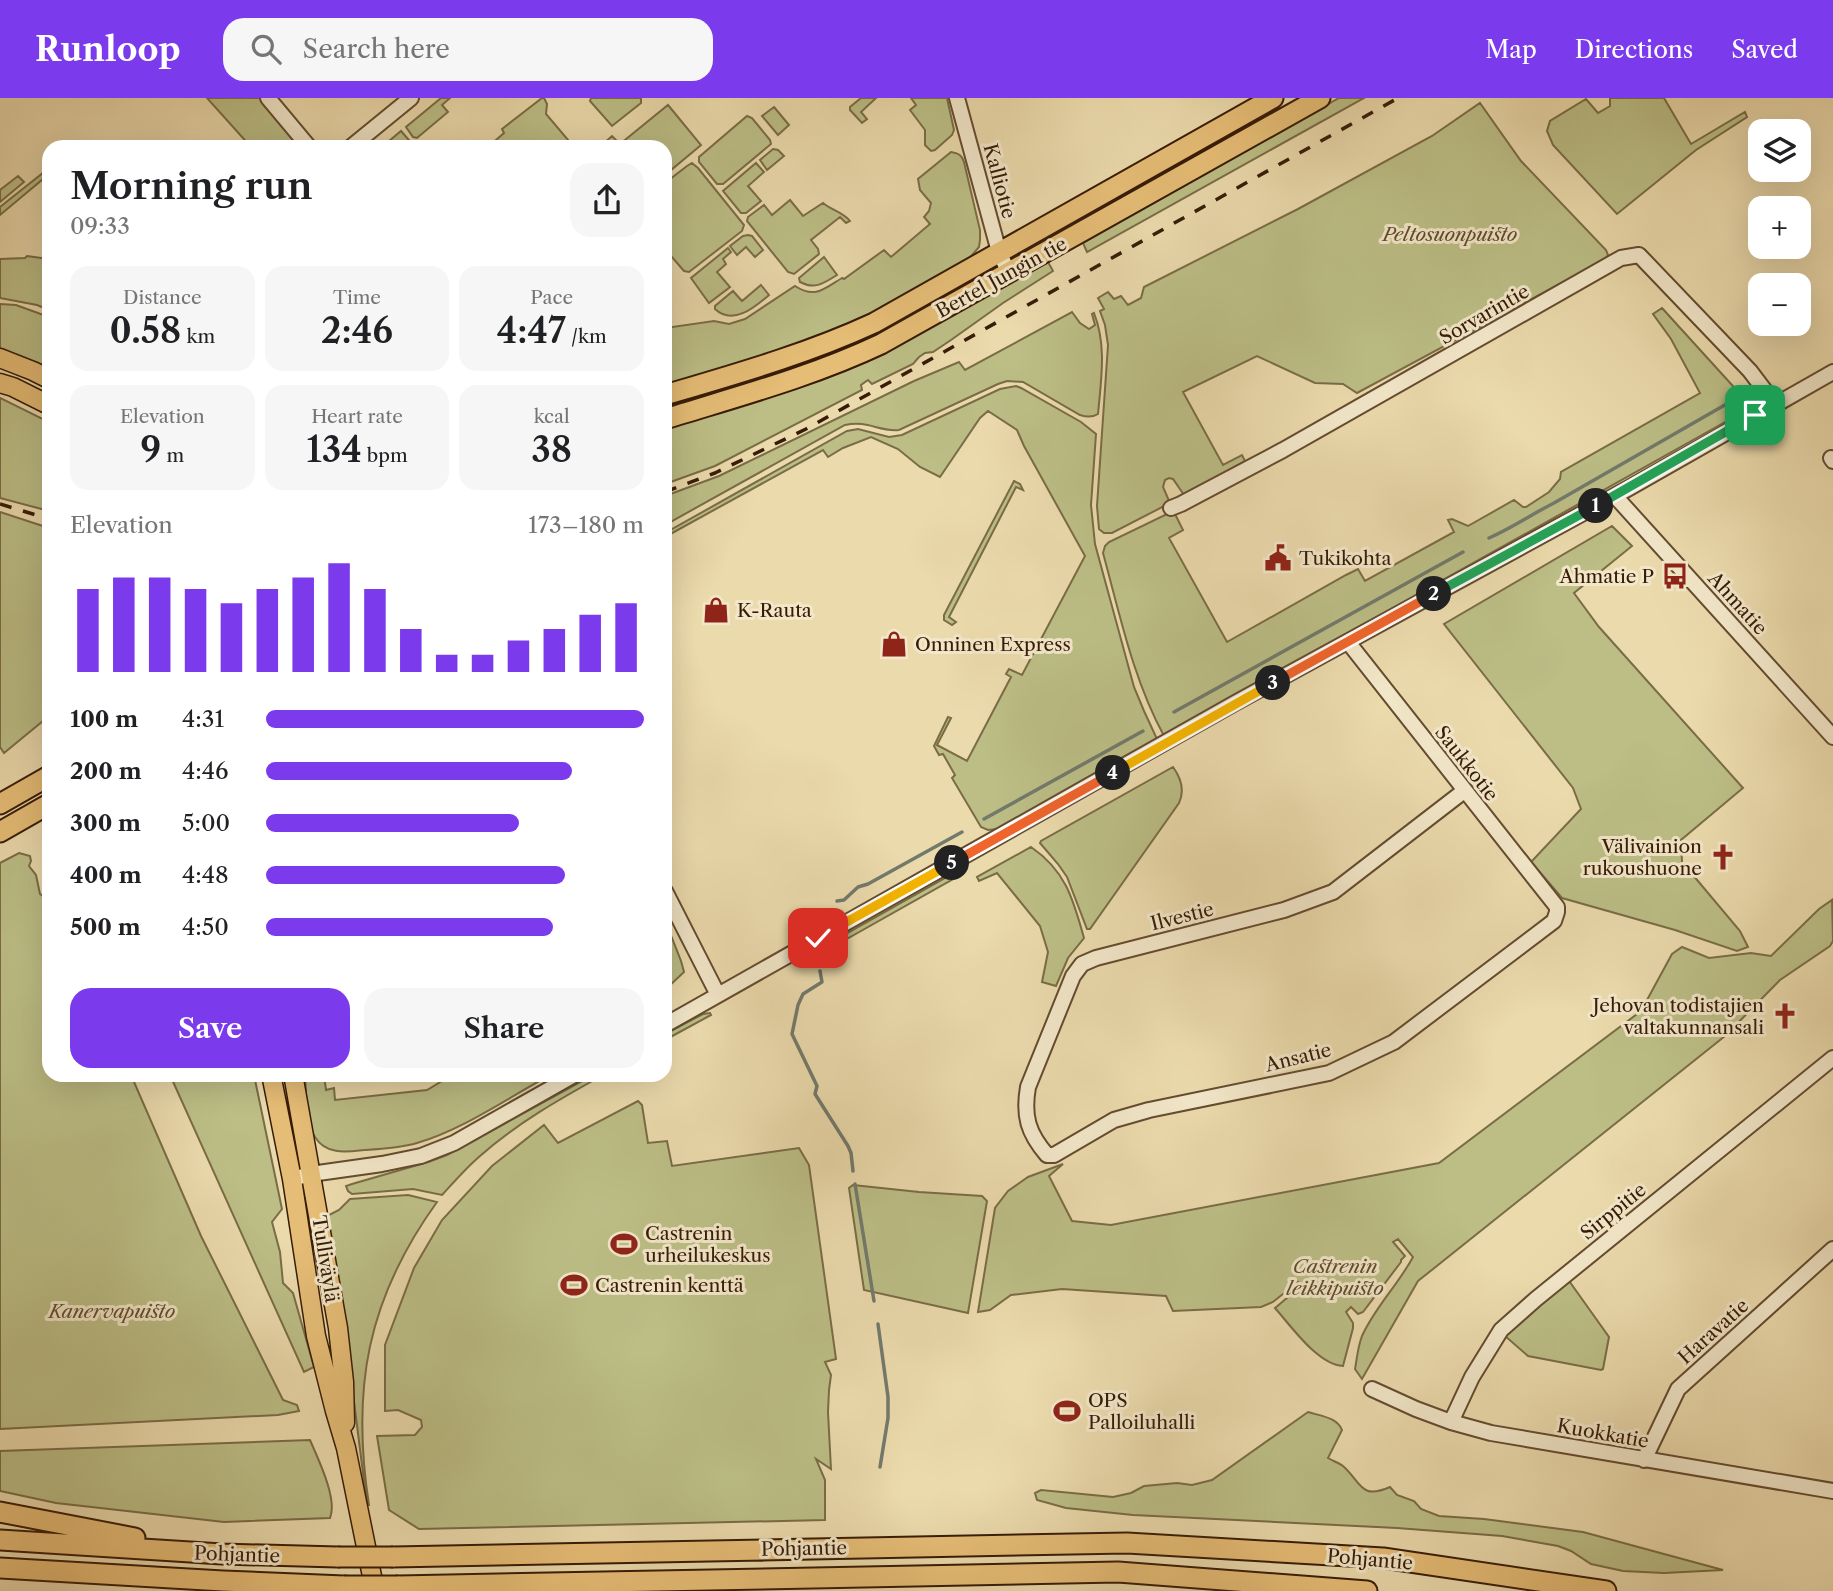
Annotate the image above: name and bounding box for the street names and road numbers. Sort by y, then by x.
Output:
street label: Kalliotie [978,141,1021,221]
street label: Bertel Jungin tie [932,232,1071,323]
street label: Sorvarintie [1435,280,1533,349]
street label: Ahmatie [1703,566,1772,640]
street label: Saukkotie [1430,721,1503,805]
street label: Ilvestie [1148,898,1216,935]
street label: Ansatie [1262,1038,1334,1077]
street label: Sirppitie [1576,1178,1651,1245]
street label: Tulliväylä [307,1214,344,1304]
street label: Haravatie [1673,1294,1753,1369]
street label: Kuokkatie [1555,1414,1651,1453]
street label: Pohjantie [761,1536,847,1561]
street label: Pohjantie [194,1542,280,1567]
street label: Pohjantie [1326,1544,1414,1575]

